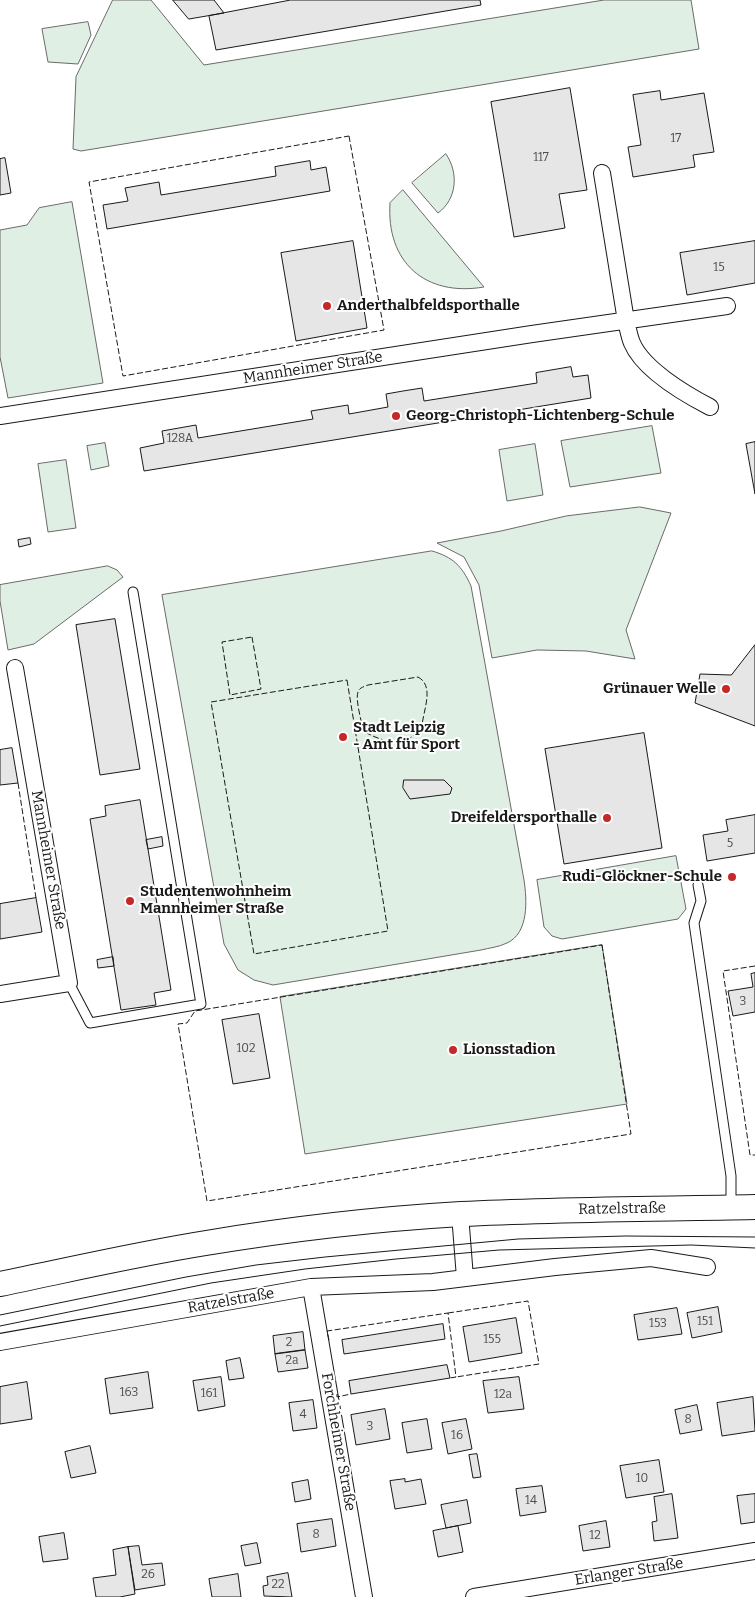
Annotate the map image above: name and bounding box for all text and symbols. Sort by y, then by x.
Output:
house number: 17 [671,132,681,146]
house number: 117 [533,151,549,165]
house number: 15 [713,261,725,275]
place label: Anderthalbfeldsporthalle [337,297,520,315]
marker: Anderthalbfeldsporthalle [321,300,333,312]
street label: Mannheimer Straße [242,348,384,388]
place label: Georg-Christoph-Lichtenberg-Schule [406,407,675,425]
marker: Georg-Christoph-Lichtenberg-Schule [390,410,402,422]
house number: 128A [167,432,193,446]
place label: Grünauer Welle [603,680,716,698]
marker: Grünauer Welle [720,683,732,695]
place label: Stadt Leipzig - Amt für Sport [353,719,460,754]
marker: Stadt Leipzig - Amt für Sport [337,731,349,743]
street label: Mannheimer Straße [27,789,69,931]
place label: Dreifeldersporthalle [451,809,597,827]
marker: Dreifeldersporthalle [601,812,613,824]
house number: 5 [727,837,733,851]
place label: Rudi-Glöckner-Schule [562,868,722,886]
marker: Rudi-Glöckner-Schule [726,871,738,883]
place label: Studentenwohnheim Mannheimer Straße [140,883,291,918]
marker: Studentenwohnheim Mannheimer Straße [124,895,136,907]
house number: 3 [740,995,746,1009]
place label: Lionsstadion [463,1041,555,1059]
house number: 102 [236,1042,256,1056]
marker: Lionsstadion [447,1044,459,1056]
street label: Ratzelstraße [578,1199,666,1219]
street label: Ratzelstraße [186,1285,276,1317]
house number: 151 [697,1315,713,1329]
house number: 153 [649,1317,667,1331]
house number: 155 [483,1333,501,1347]
house number: 2 [286,1336,292,1350]
house number: 2a [285,1354,299,1368]
street label: Forchheimer Straße [317,1372,359,1512]
house number: 163 [120,1386,138,1400]
house number: 161 [201,1387,217,1401]
house number: 12a [494,1388,512,1402]
house number: 4 [299,1408,307,1422]
house number: 8 [684,1413,692,1427]
house number: 3 [367,1420,373,1434]
house number: 16 [451,1429,463,1443]
house number: 10 [636,1472,648,1486]
house number: 14 [525,1494,537,1508]
house number: 8 [312,1528,320,1542]
house number: 12 [589,1529,601,1543]
street label: Erlanger Straße [573,1555,685,1589]
house number: 26 [141,1568,155,1582]
house number: 22 [271,1578,285,1592]

